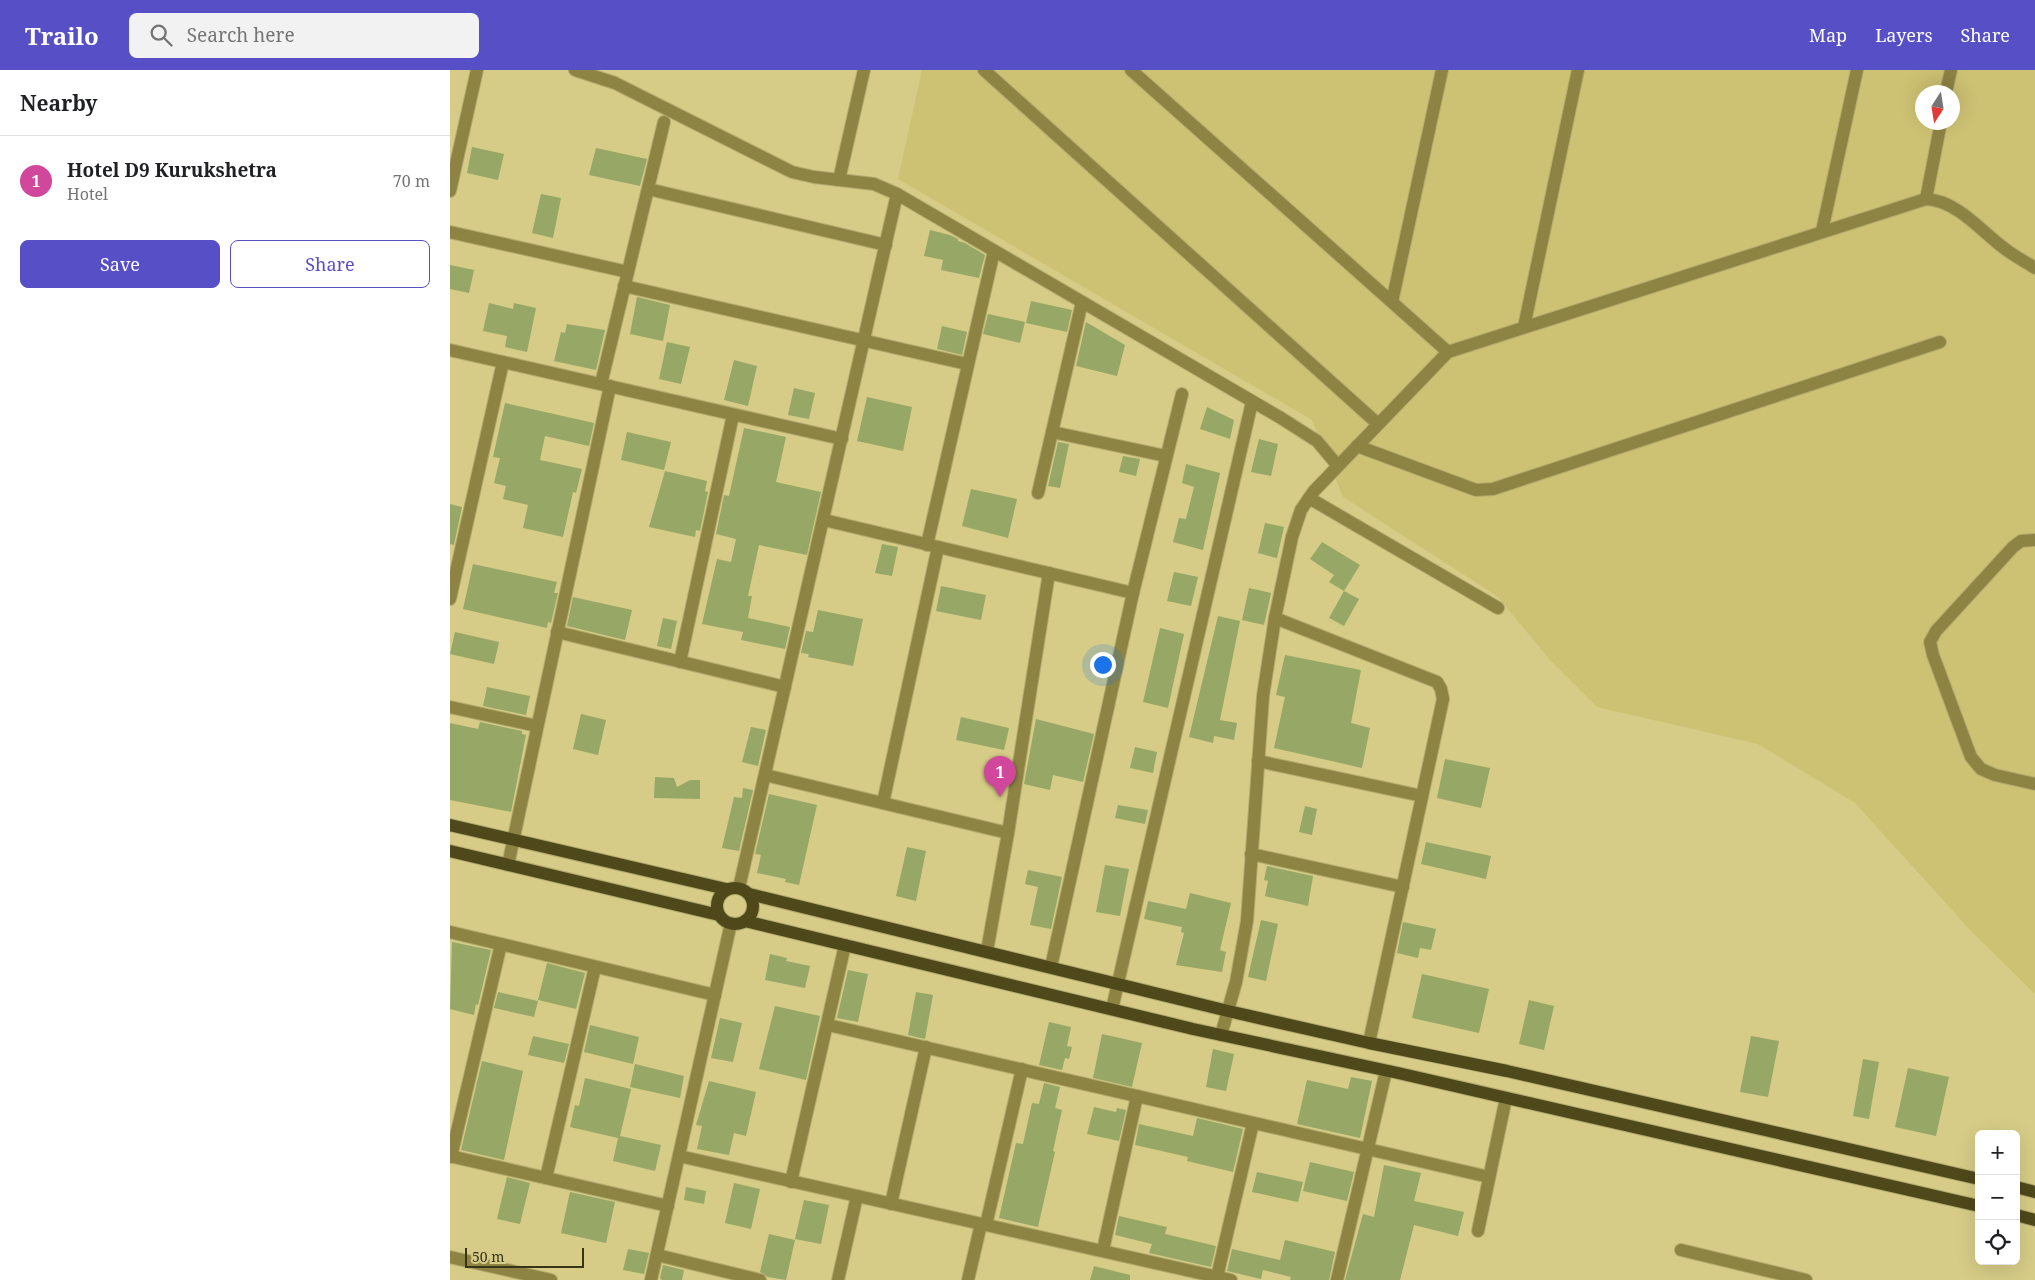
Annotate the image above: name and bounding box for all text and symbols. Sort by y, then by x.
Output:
search box [129,13,479,58]
text: Trailo [25,19,99,52]
icon: search [147,21,175,49]
text: Search here [187,22,295,48]
text: Map [1809,23,1847,47]
text: Layers [1875,23,1933,47]
text: Share [1961,23,2010,47]
north arrow [1915,85,1960,130]
text: Nearby [20,89,98,117]
text: Hotel D9 Kurukshetra [67,157,277,183]
text: 1 [31,170,41,192]
text: 70 m [393,170,430,192]
text: Hotel [67,183,108,205]
button: Save [20,240,220,288]
button: Share [230,240,430,288]
your location [1090,652,1116,678]
pin: 1 [984,756,1016,797]
map controls [1975,1130,2020,1265]
button: + [1975,1130,2020,1175]
button: − [1975,1175,2020,1220]
button: locate [1975,1220,2020,1265]
scale bar [465,1245,584,1268]
text: 50 m [472,1247,505,1266]

